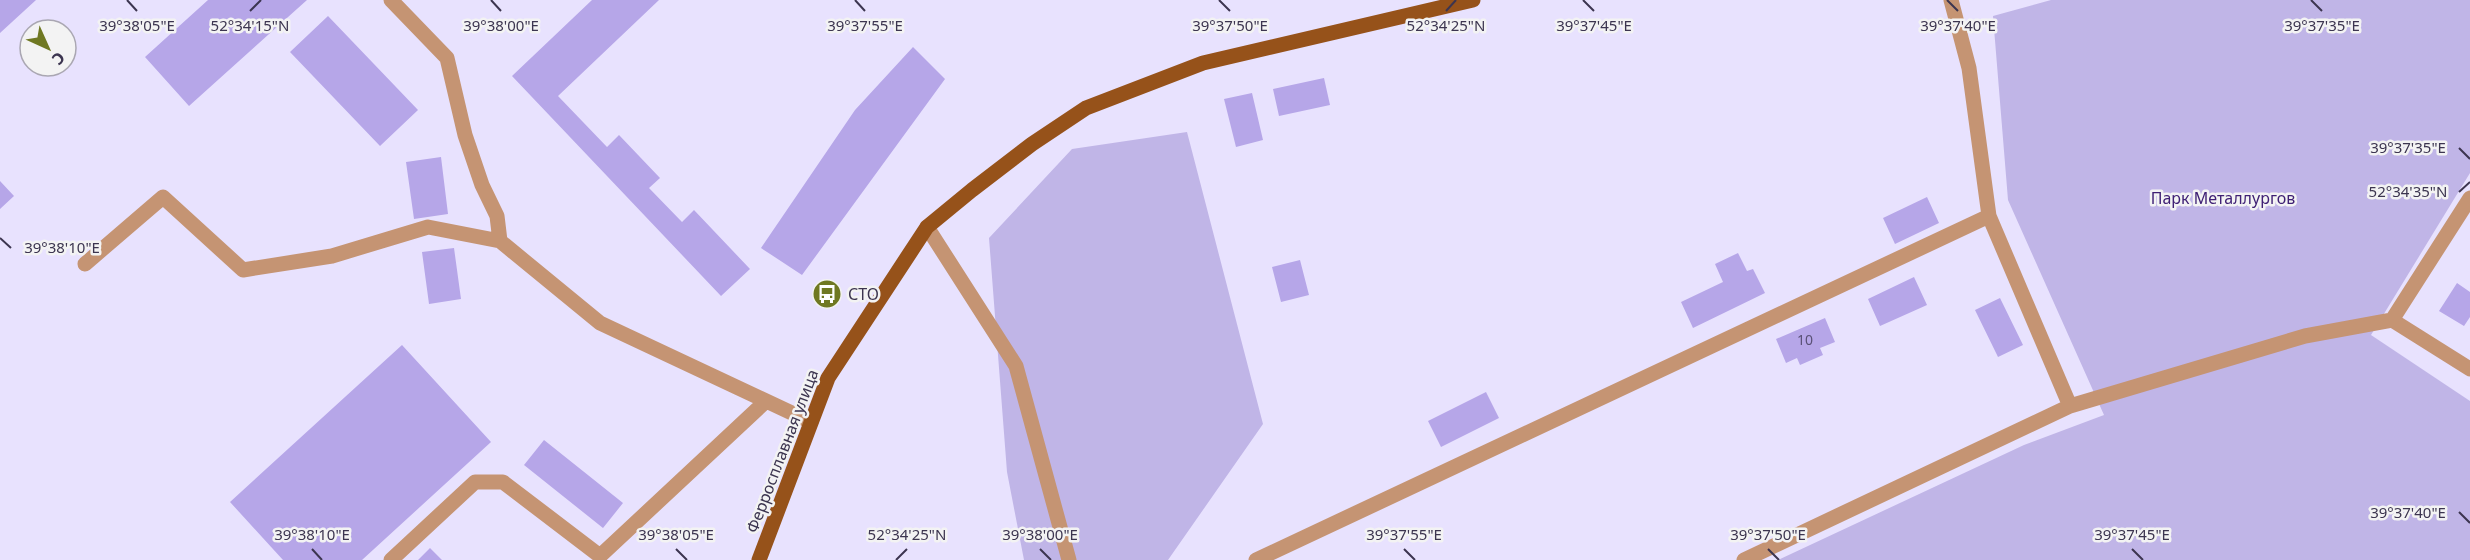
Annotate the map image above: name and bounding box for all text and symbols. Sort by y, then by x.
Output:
text: 39°38'05"E [99,15,175,35]
text: 52°34'15"N [211,15,289,35]
text: 39°38'00"E [463,15,539,35]
text: 39°37'55"E [827,15,903,35]
text: 39°37'50"E [1192,15,1268,35]
text: 52°34'25"N [1407,15,1485,35]
text: 39°37'45"E [1556,15,1632,35]
text: 39°37'40"E [1920,15,1996,35]
text: 39°37'35"E [2284,15,2360,35]
north arrow [18,18,78,78]
text: С [47,47,70,70]
text: 39°37'35"E [2370,137,2446,157]
text: 52°34'35"N [2369,181,2447,201]
park label: Парк Металлургов [2151,187,2295,209]
text: 39°38'10"E [24,237,100,257]
bus stop icon: СТО [811,278,843,310]
place label: СТО [848,283,879,305]
house number: 10 [1797,330,1813,349]
street label: Ферросплавная улица [741,366,823,536]
text: 39°37'40"E [2370,502,2446,522]
text: 39°38'10"E [274,524,350,544]
text: 39°38'05"E [638,524,714,544]
text: 52°34'25"N [868,524,946,544]
text: 39°38'00"E [1002,524,1078,544]
text: 39°37'55"E [1366,524,1442,544]
text: 39°37'50"E [1730,524,1806,544]
text: 39°37'45"E [2094,524,2170,544]

